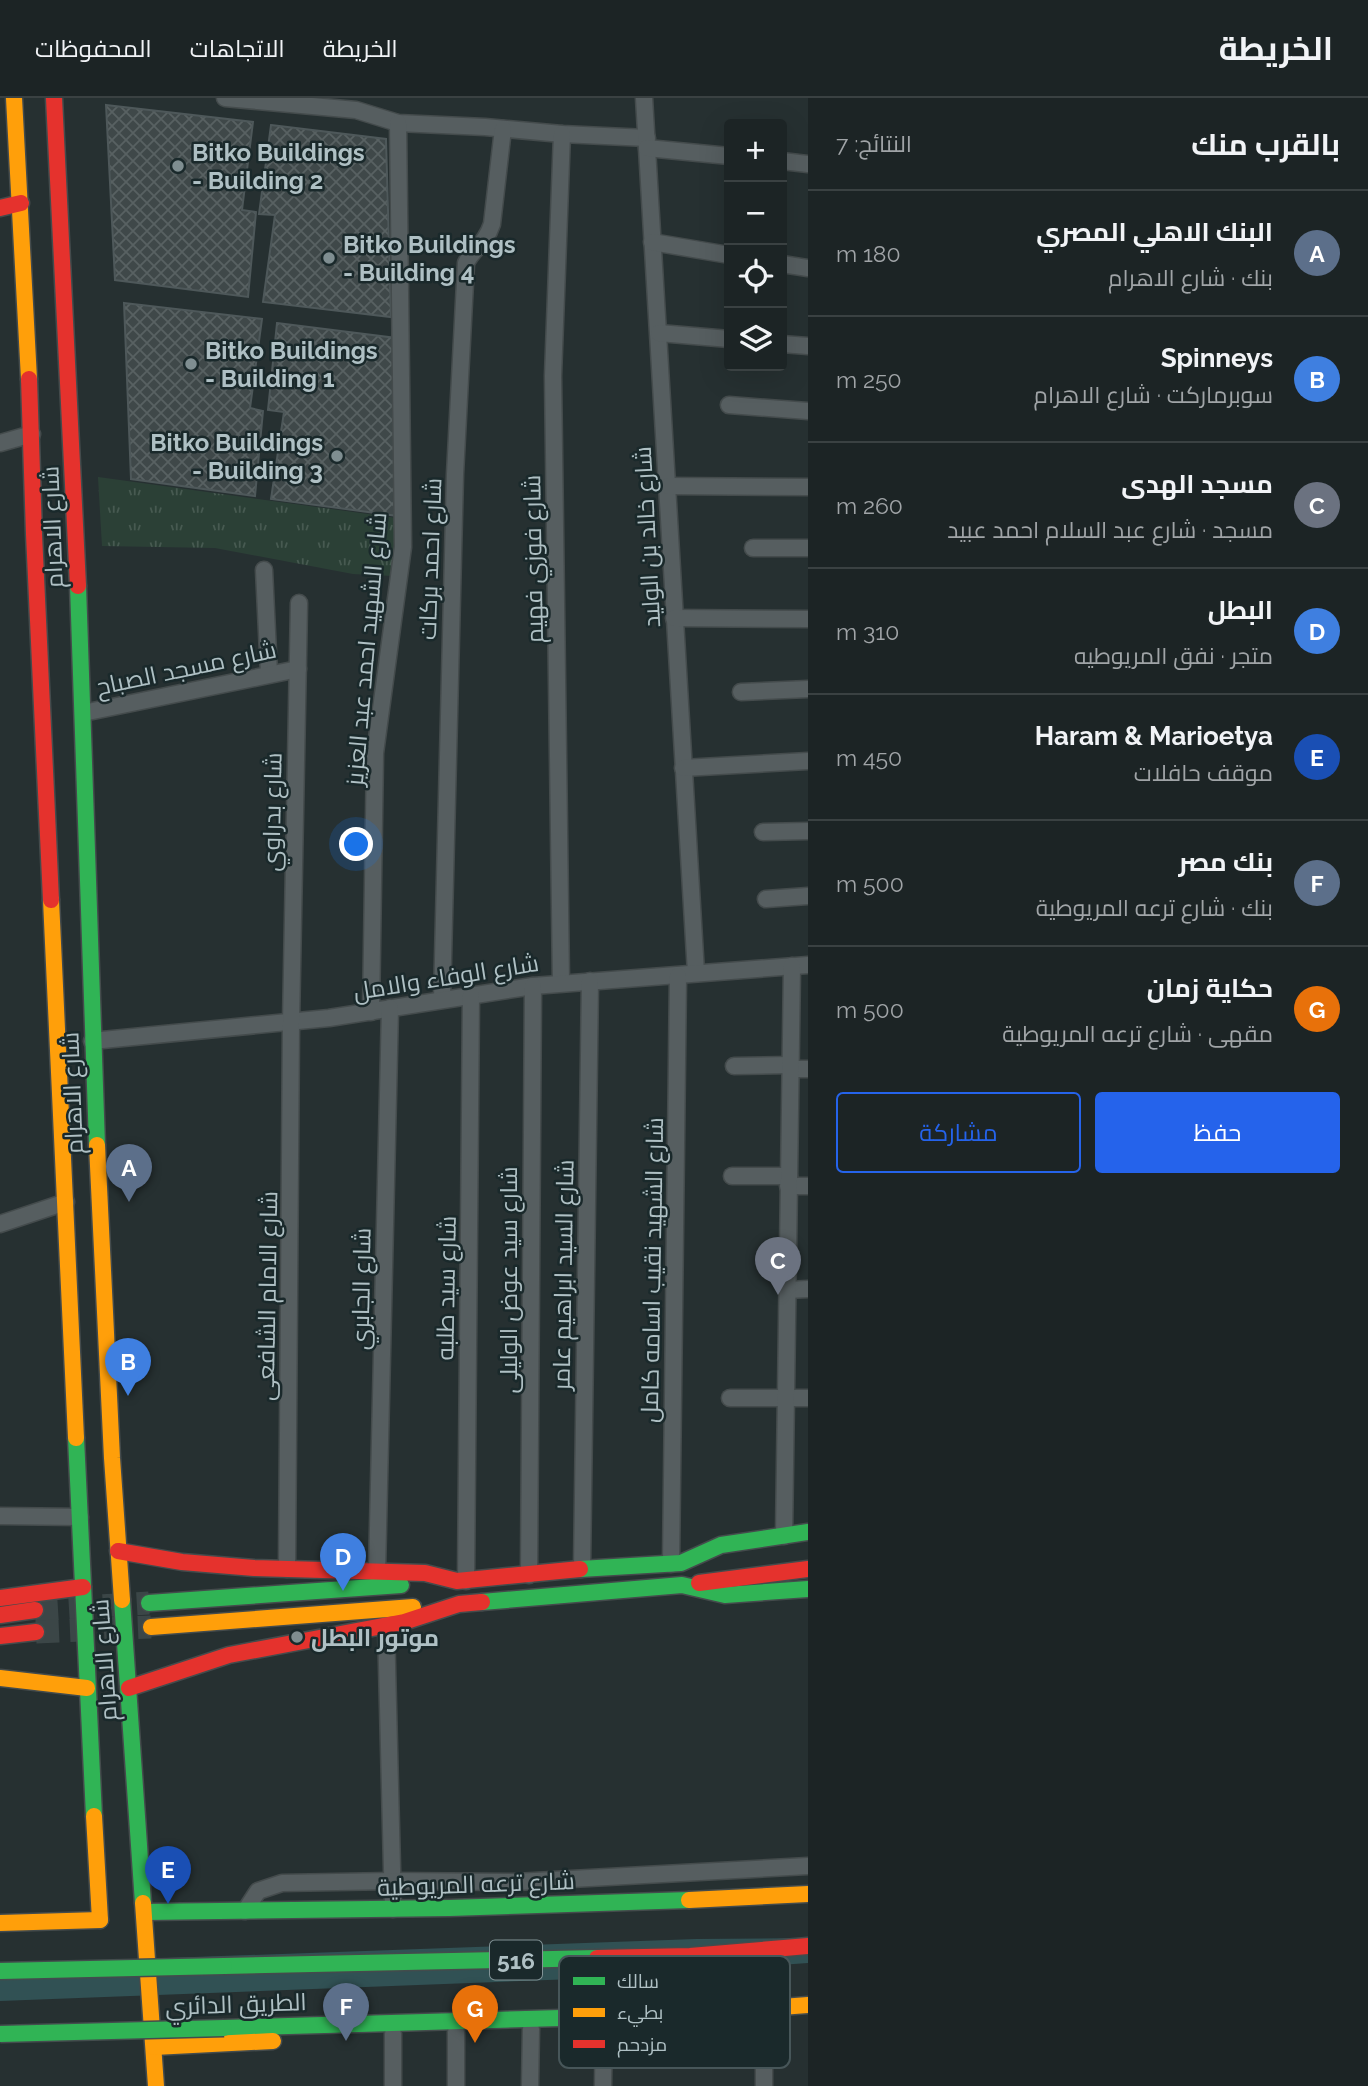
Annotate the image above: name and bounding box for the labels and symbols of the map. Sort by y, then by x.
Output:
place label: Bitko Buildings - Building 2 [192,138,365,195]
marker: Bitko Buildings - Building 2 [170,158,186,174]
place label: Bitko Buildings - Building 4 [343,230,516,287]
marker: Bitko Buildings - Building 4 [321,250,337,266]
place label: Bitko Buildings - Building 1 [205,336,378,393]
marker: Bitko Buildings - Building 1 [183,356,199,372]
place label: Bitko Buildings - Building 3 [150,428,323,485]
street label: شارع خالد بن الوليد [628,446,668,628]
marker: Bitko Buildings - Building 3 [329,448,345,464]
street label: شارع الاهرام [35,465,71,589]
street label: شارع فوزي فهيم [517,475,553,643]
street label: شارع احمد بركات [413,477,449,641]
street label: شارع الشهيد احمد عبد العزيز [339,511,394,789]
street label: شارع مسجد الصباح [93,635,279,703]
street label: شارع بدراوي [256,752,292,872]
your location [339,827,373,861]
street label: شارع الوفاء والامل [351,948,541,1008]
street label: شارع الاهرام [55,1031,91,1155]
street label: شارع الشهيد نقيب اسامه كامل [635,1117,671,1423]
pin: A [106,1144,152,1202]
street label: شارع السيد ابراهيم عامر [546,1159,582,1393]
street label: شارع سيد عوض الوليلى [494,1166,525,1394]
street label: شارع الامام الشافعى [251,1191,285,1401]
street label: شارع سيد طلبه [430,1215,464,1361]
street label: شارع الجابري [345,1228,381,1350]
pin: C [755,1237,801,1295]
pin: B [105,1338,151,1396]
pin: D [320,1533,366,1591]
street label: شارع الاهرام [85,1598,125,1722]
place label: موتور البطل [311,1623,439,1652]
marker: موتور البطل [289,1629,305,1645]
pin: E [145,1846,191,1904]
street label: شارع ترعه المريوطية [377,1866,575,1904]
road number: 516 [490,1940,542,1980]
legend [559,1956,790,2068]
text: سالك [617,1970,659,1992]
pin: F [323,1983,369,2041]
pin: G [452,1985,498,2043]
street label: الطريق الدائري [165,1987,307,2025]
text: بطيء [617,2001,663,2027]
text: مزدحم [617,2033,667,2058]

